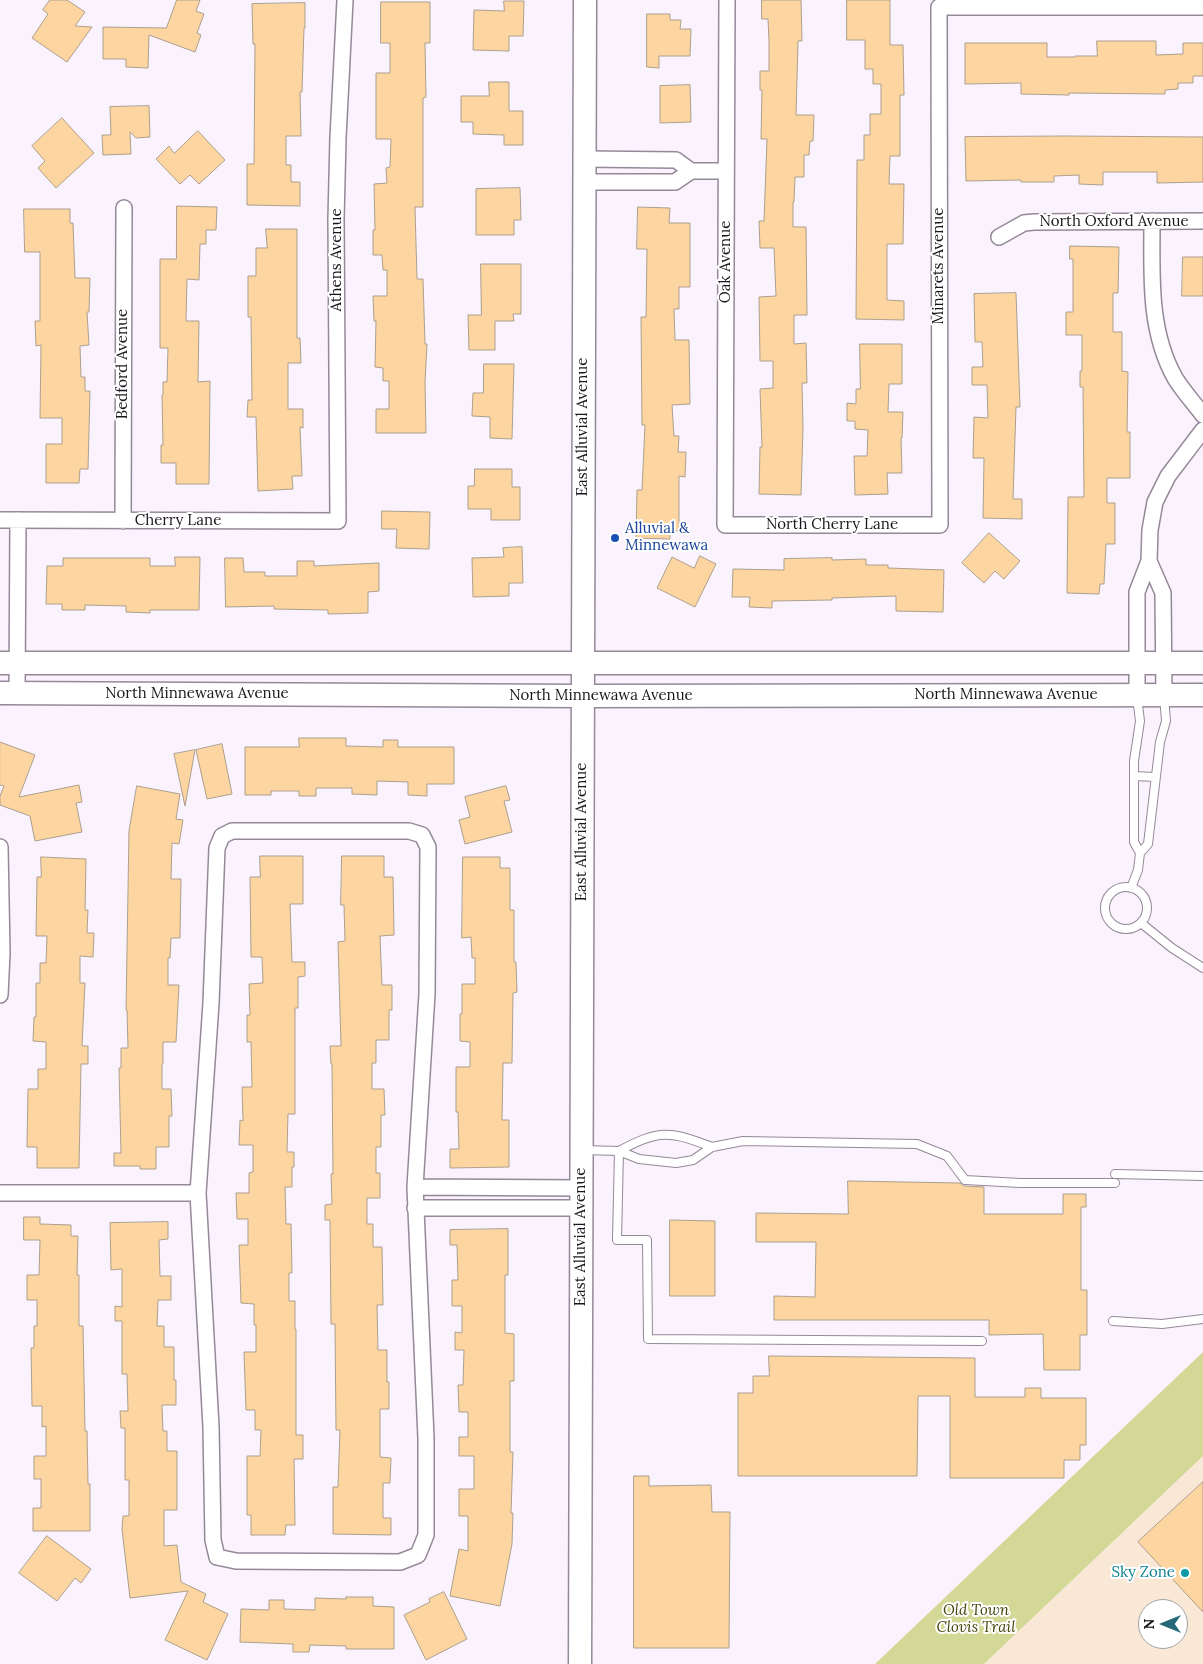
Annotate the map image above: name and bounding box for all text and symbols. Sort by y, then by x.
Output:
street label: Athens Avenue [328,208,346,312]
street label: Minarets Avenue [930,208,948,324]
street label: North Oxford Avenue [1039,213,1189,231]
street label: Oak Avenue [717,221,735,303]
street label: Bedford Avenue [114,309,132,419]
street label: East Alluvial Avenue [574,358,592,496]
street label: Cherry Lane [135,512,221,530]
street label: North Cherry Lane [766,516,898,534]
place label: Alluvial & Minnewawa [625,520,708,555]
marker: Alluvial & Minnewawa [609,532,621,544]
street label: North Minnewawa Avenue [105,685,289,703]
street label: North Minnewawa Avenue [914,686,1098,704]
street label: North Minnewawa Avenue [509,687,693,705]
street label: East Alluvial Avenue [573,763,591,901]
street label: East Alluvial Avenue [572,1168,590,1306]
place label: Sky Zone [1111,1564,1175,1582]
marker: Sky Zone [1179,1567,1191,1579]
north arrow [1138,1599,1188,1649]
park label: Old Town Clovis Trail [937,1602,1015,1637]
text: N [1140,1619,1158,1629]

